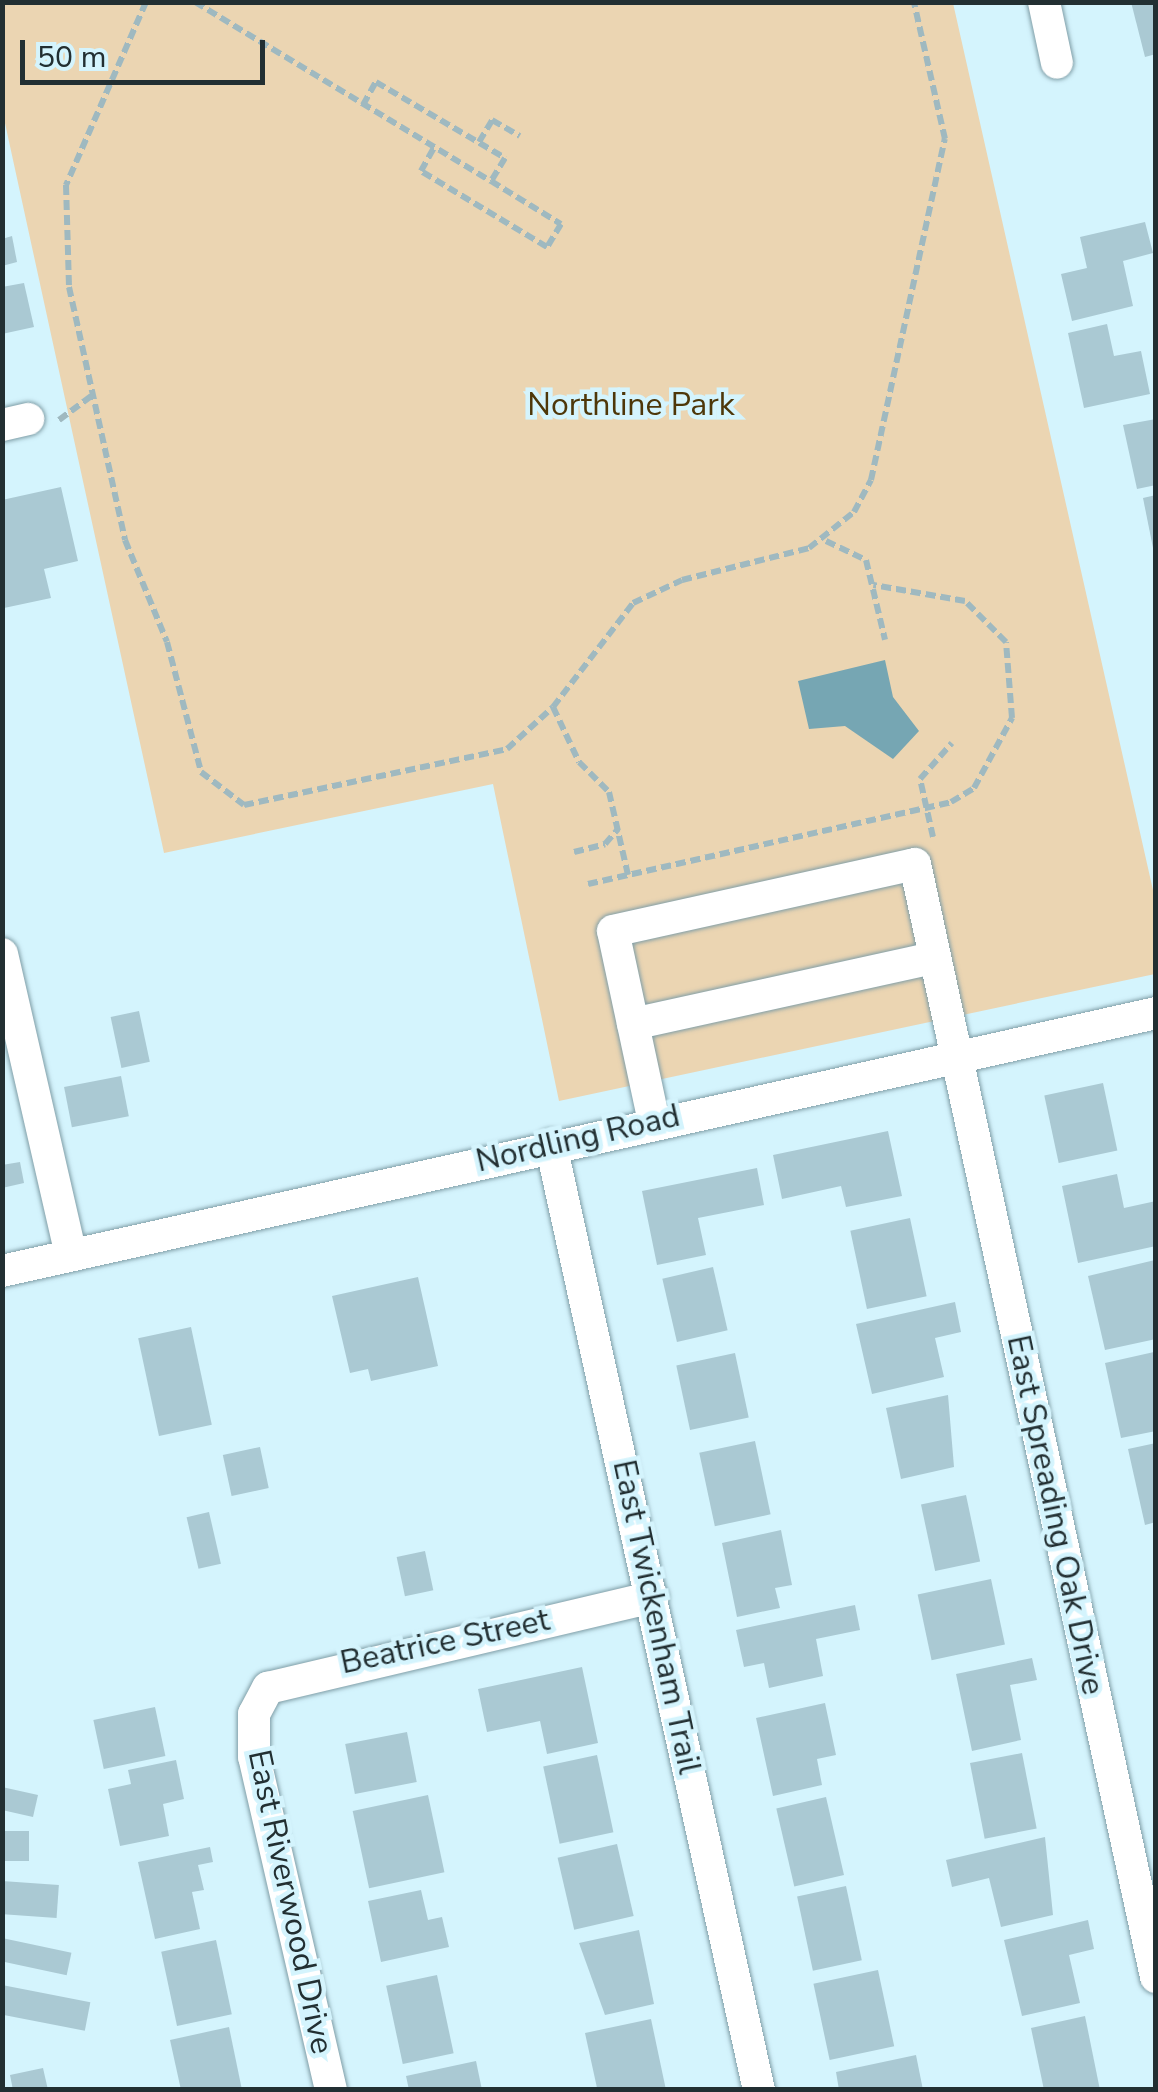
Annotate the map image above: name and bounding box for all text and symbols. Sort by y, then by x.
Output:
scale bar [25,20,270,82]
text: 50 m [37,37,106,78]
park label: Northline Park [527,386,735,424]
street label: Nordling Road [472,1097,684,1181]
street label: East Spreading Oak Drive [998,1332,1112,1698]
street label: East Twickenham Trail [604,1457,708,1777]
street label: Beatrice Street [337,1601,553,1683]
street label: East Riverwood Drive [239,1747,341,2057]

